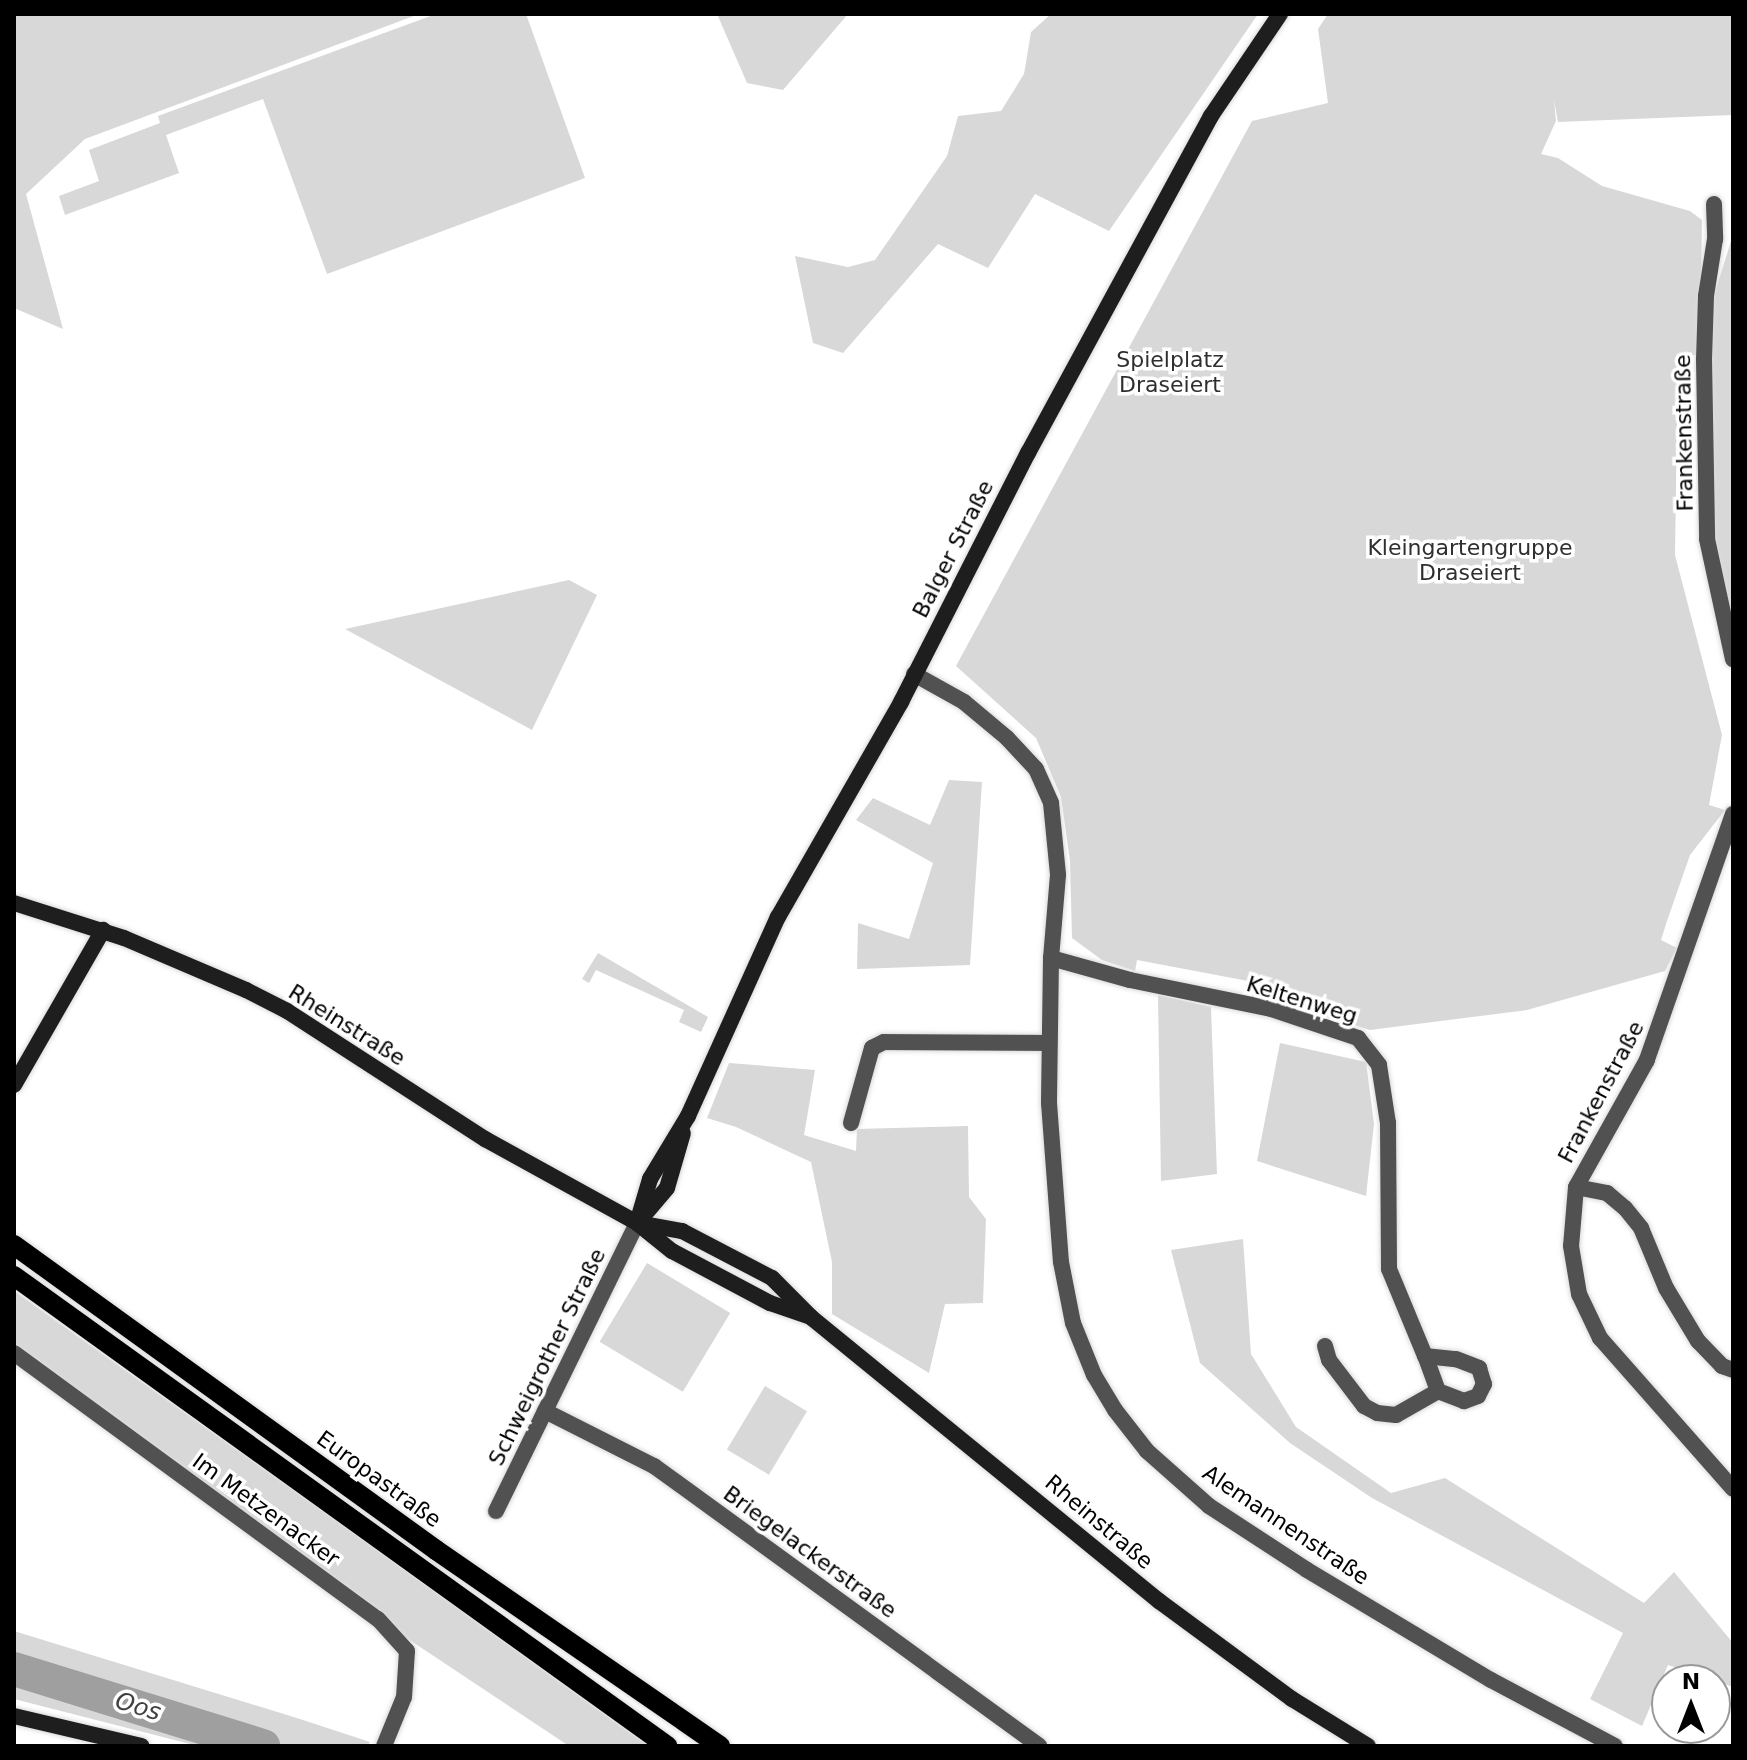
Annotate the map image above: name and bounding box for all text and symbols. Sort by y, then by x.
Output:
park label: Spielplatz Draseiert [1116,346,1224,398]
street label: Frankenstraße [1669,354,1699,512]
street label: Balger Straße [907,476,999,622]
park label: Kleingartengruppe Draseiert [1367,534,1573,586]
street label: Keltenweg [1243,971,1361,1029]
street label: Rheinstraße [284,979,410,1071]
street label: Frankenstraße [1552,1017,1650,1167]
street label: Schweigrother Straße [483,1244,611,1470]
street label: Europastraße [312,1425,446,1533]
street label: Im Metzenacker [187,1448,345,1572]
street label: Alemannenstraße [1198,1460,1374,1590]
street label: Rheinstraße [1040,1469,1158,1575]
street label: Briegelackerstraße [718,1480,902,1624]
north arrow [1651,1664,1731,1744]
text: N [1682,1669,1700,1694]
water label: Oos [112,1686,164,1728]

